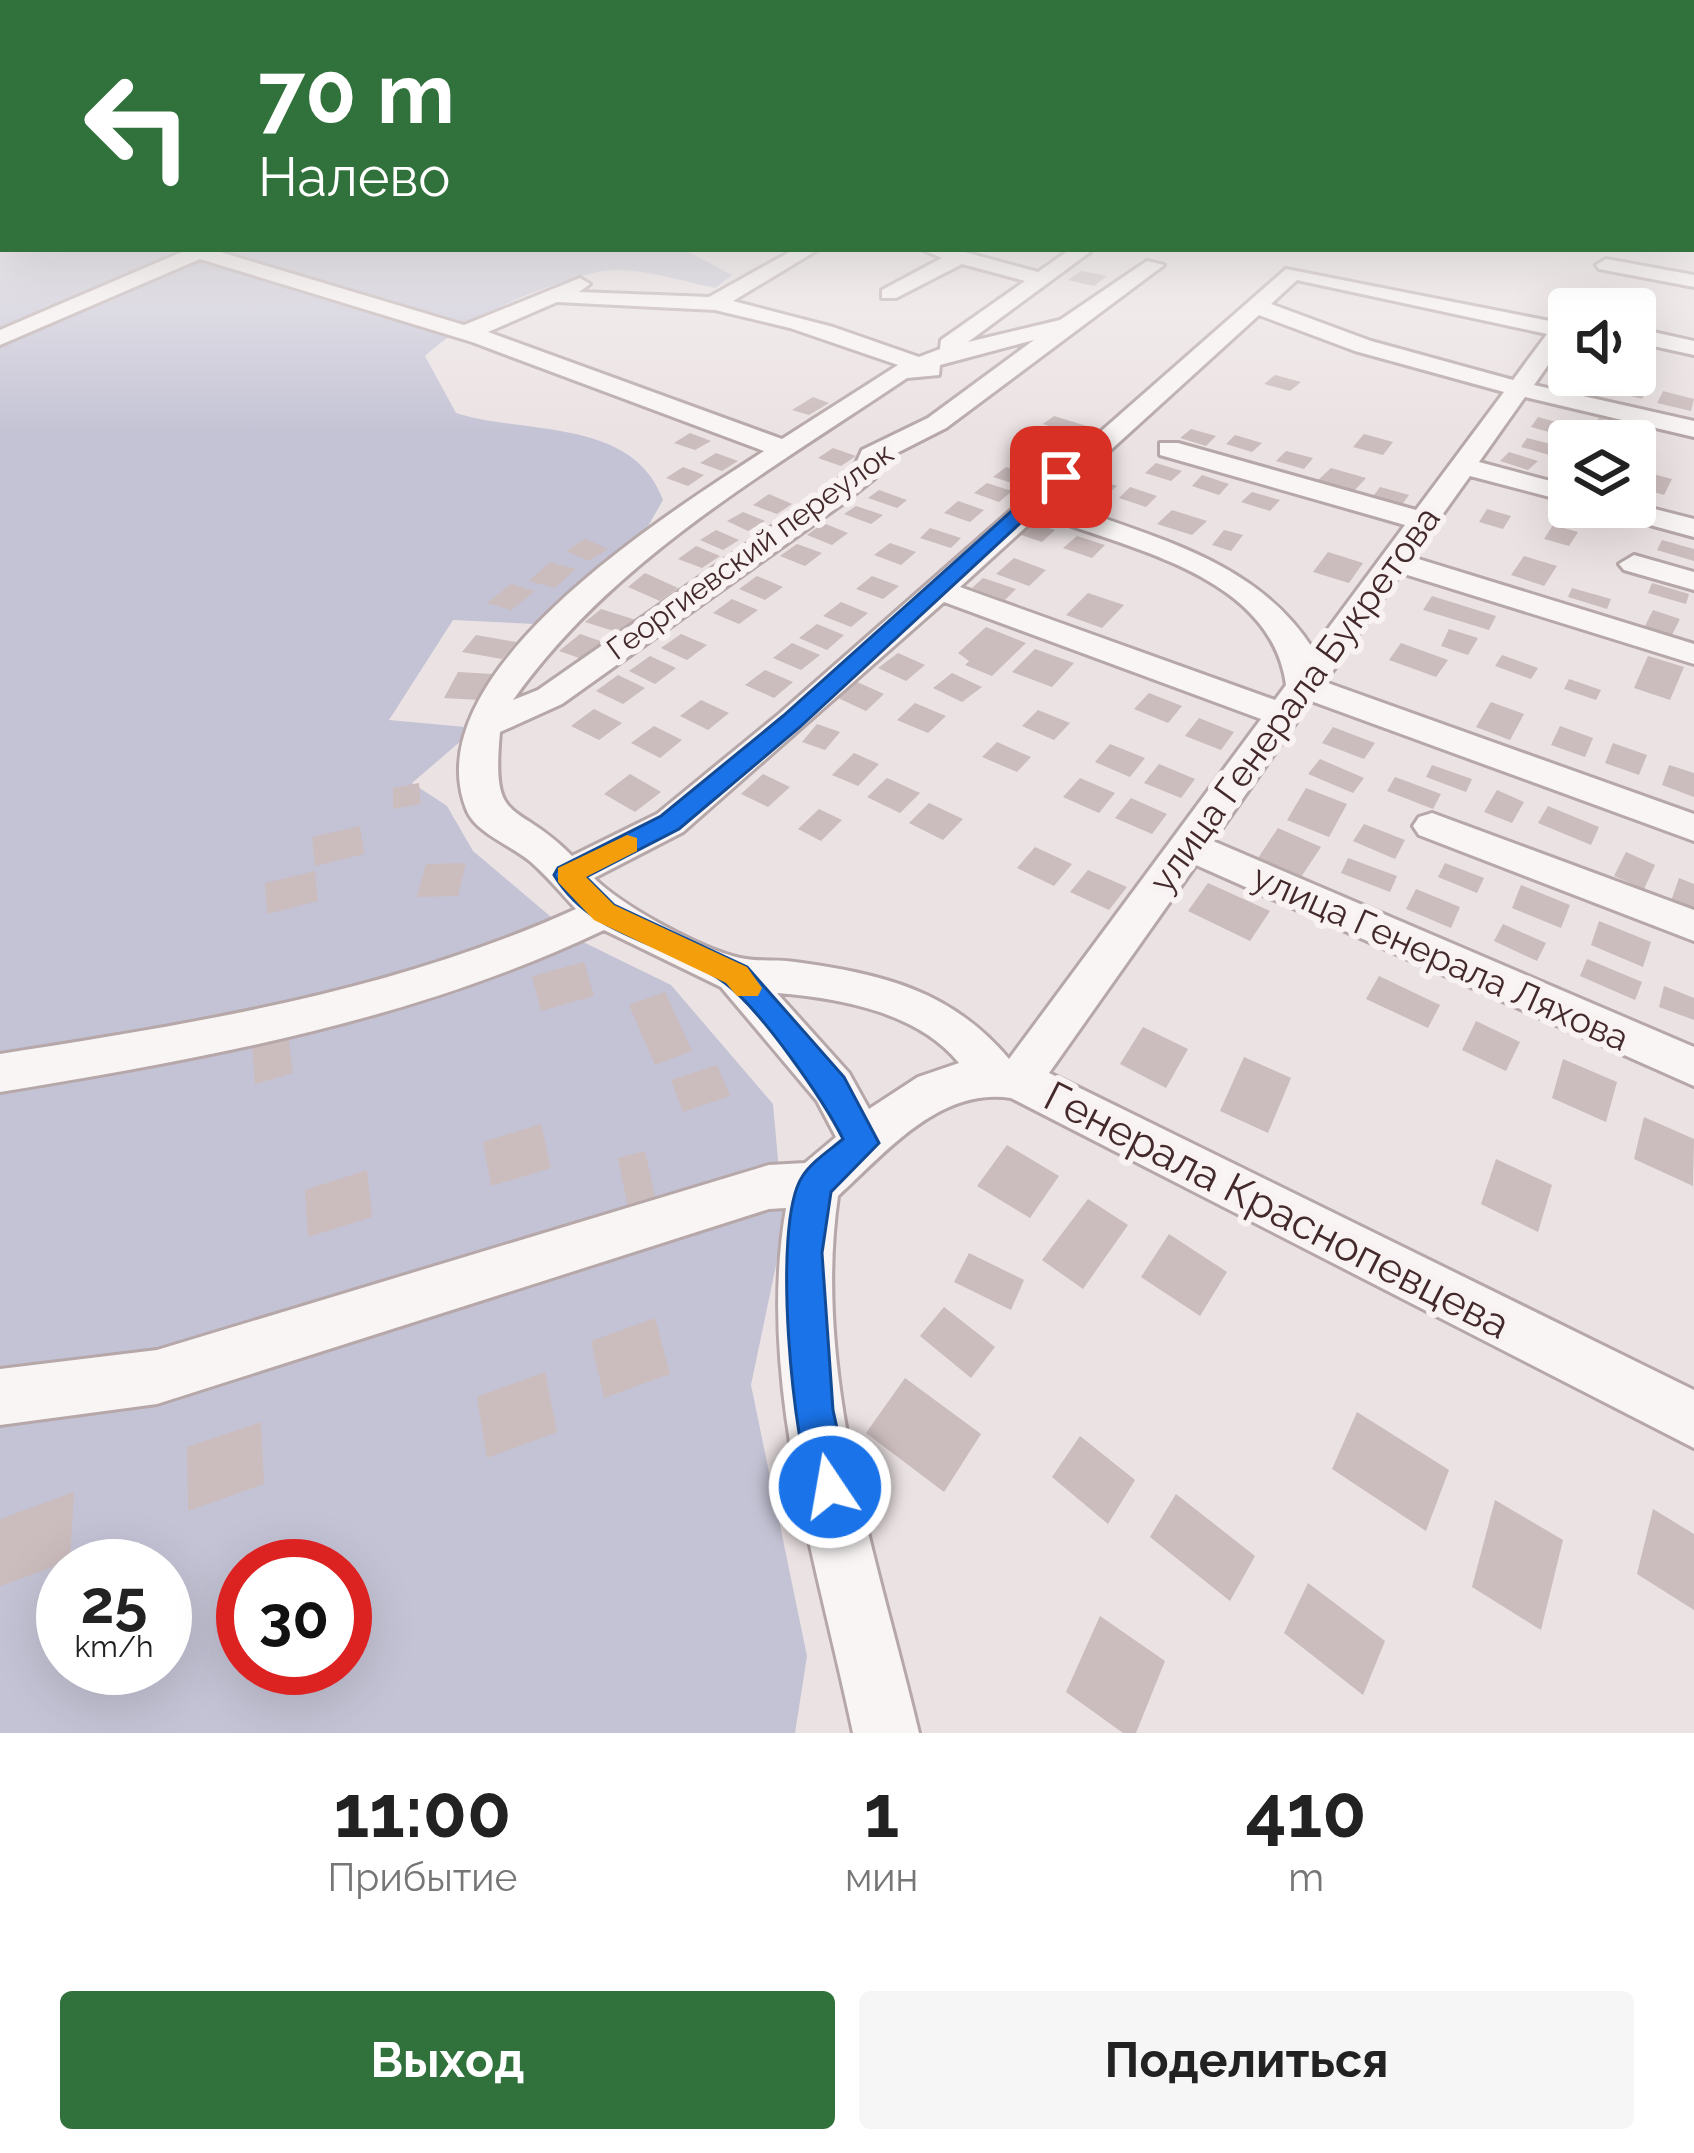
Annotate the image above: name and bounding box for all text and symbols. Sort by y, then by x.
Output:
text: 70 m [258,44,455,143]
icon: left [60,48,216,204]
text: Налево [258,145,450,209]
map controls [1548,288,1656,528]
button: sound [1548,288,1656,396]
button: layers [1548,420,1656,528]
pin [1010,426,1112,528]
street label: Георгиевский переулок [600,435,900,667]
icon: arrive [1028,444,1094,510]
street label: улица Генерала Букретова [1140,498,1448,900]
street label: улица Генерала Ляхова [1246,855,1636,1059]
street label: Генерала Краснопевцева [1036,1071,1518,1349]
position arrow [767,1424,893,1550]
speed limit sign: 30 [216,1539,372,1695]
text: 25 [80,1567,148,1637]
text: km/h [74,1629,154,1664]
text: 11:00 [334,1769,511,1854]
text: 1 [864,1769,899,1854]
text: 410 [1246,1769,1367,1854]
text: Прибытие [327,1854,517,1900]
text: мин [845,1854,918,1900]
text: m [1288,1854,1324,1900]
button: Выход [60,1991,835,2129]
button: Поделиться [859,1991,1634,2129]

